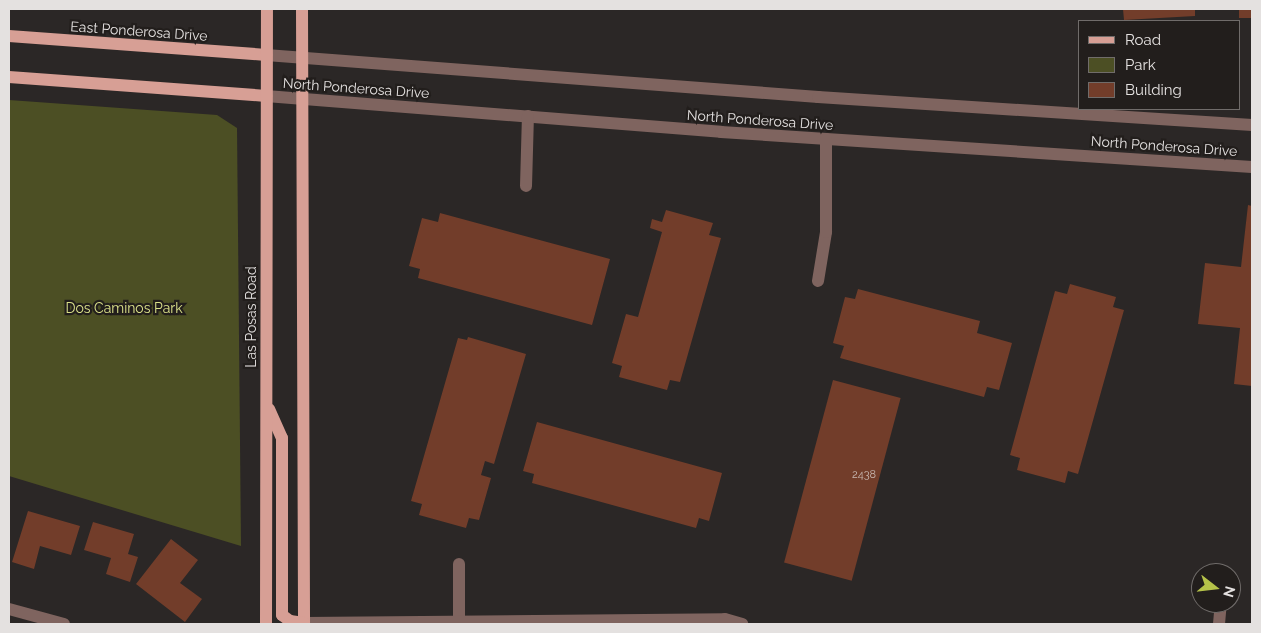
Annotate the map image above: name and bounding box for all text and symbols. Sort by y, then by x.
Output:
street label: East Ponderosa Drive [70,18,208,44]
legend [1078,20,1241,110]
text: Road [1125,31,1161,49]
text: Park [1125,56,1156,74]
street label: North Ponderosa Drive [282,75,430,101]
text: Building [1125,81,1182,99]
street label: North Ponderosa Drive [686,107,834,133]
street label: North Ponderosa Drive [1090,133,1238,159]
street label: Las Posas Road [243,266,259,368]
park label: Dos Caminos Park [65,300,183,316]
house number: 2438 [852,468,876,482]
north arrow [1191,563,1241,613]
text: N [1220,585,1239,599]

